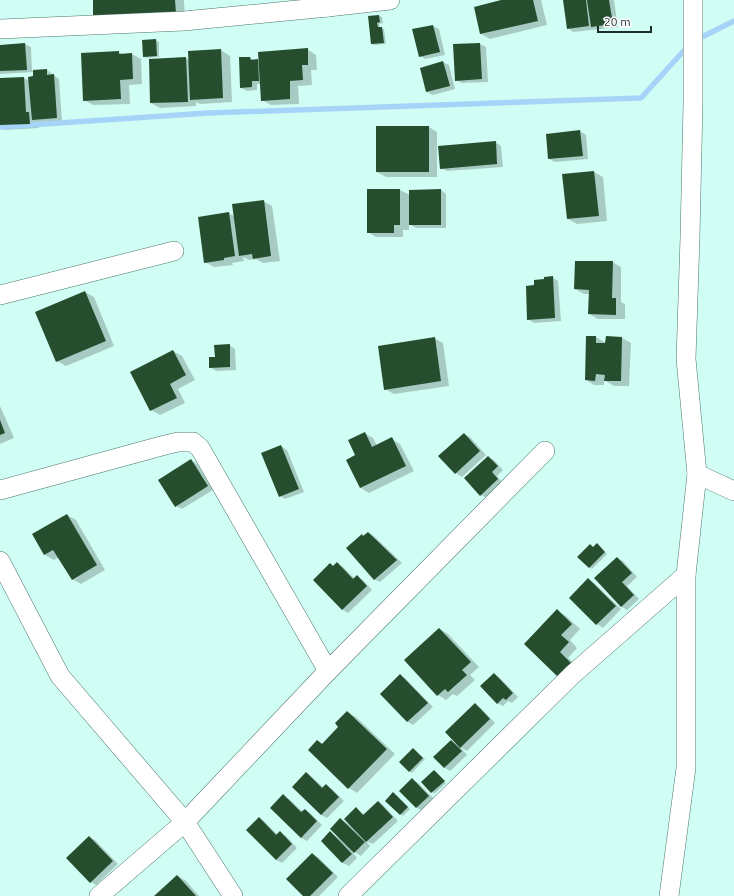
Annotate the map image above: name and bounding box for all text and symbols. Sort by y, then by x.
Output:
scale bar [598,8,651,34]
text: 20 m [604,15,631,28]

